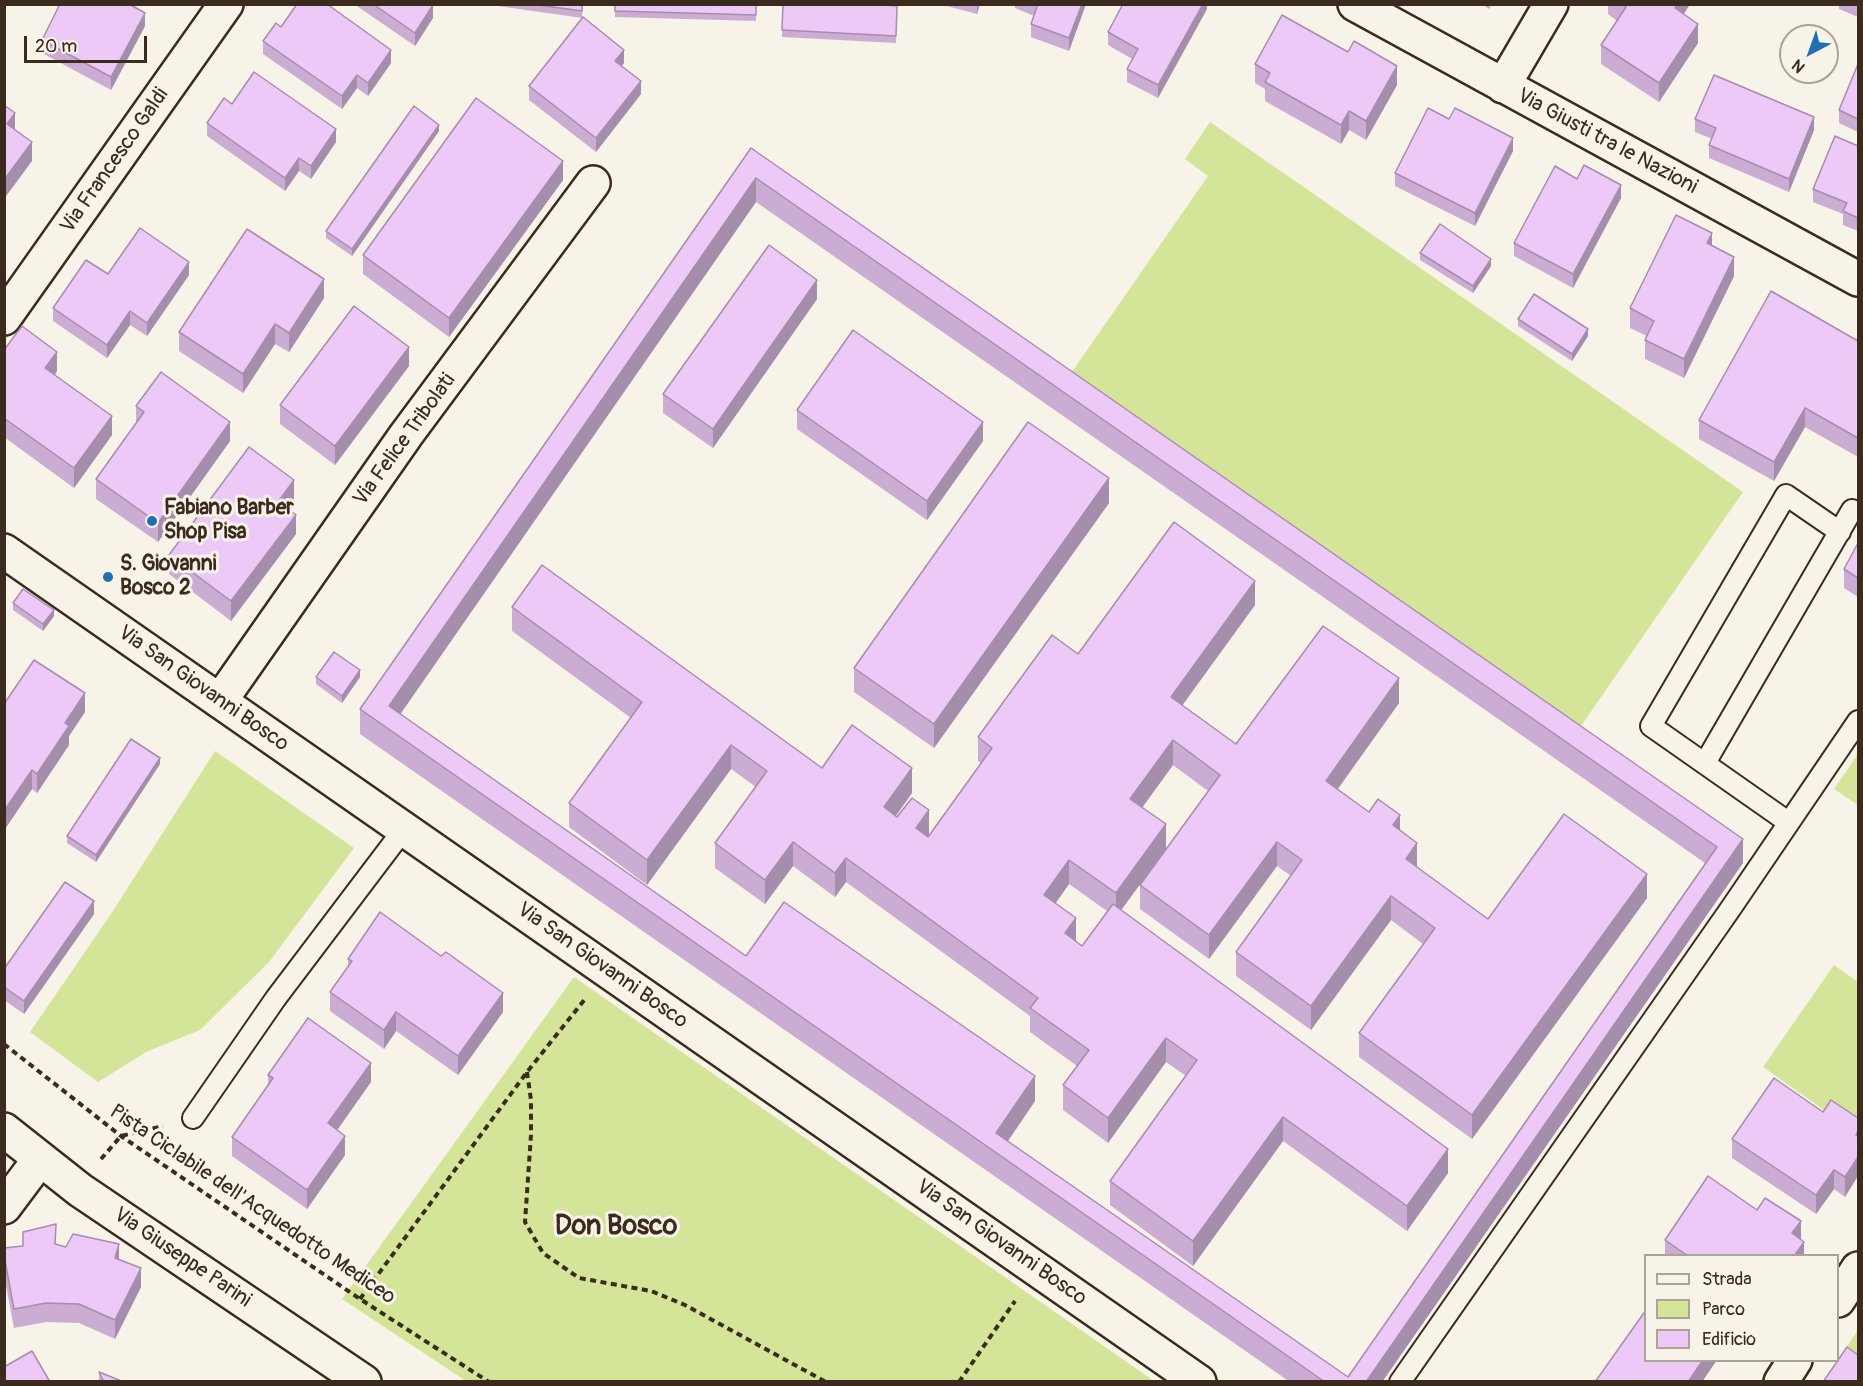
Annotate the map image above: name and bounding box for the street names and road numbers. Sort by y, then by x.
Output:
street label: Via Francesco Galdi [56,84,174,238]
street label: Via Giusti tra le Nazioni [1513,84,1701,200]
street label: Via Felice Tribolati [349,369,461,511]
street label: Via San Giovanni Bosco [113,621,293,757]
street label: Via San Giovanni Bosco [512,898,692,1034]
street label: Pista Ciclabile dell'Acquedotto Mediceo [104,1100,400,1310]
street label: Via San Giovanni Bosco [911,1175,1091,1311]
street label: Via Giuseppe Parini [108,1203,256,1313]

